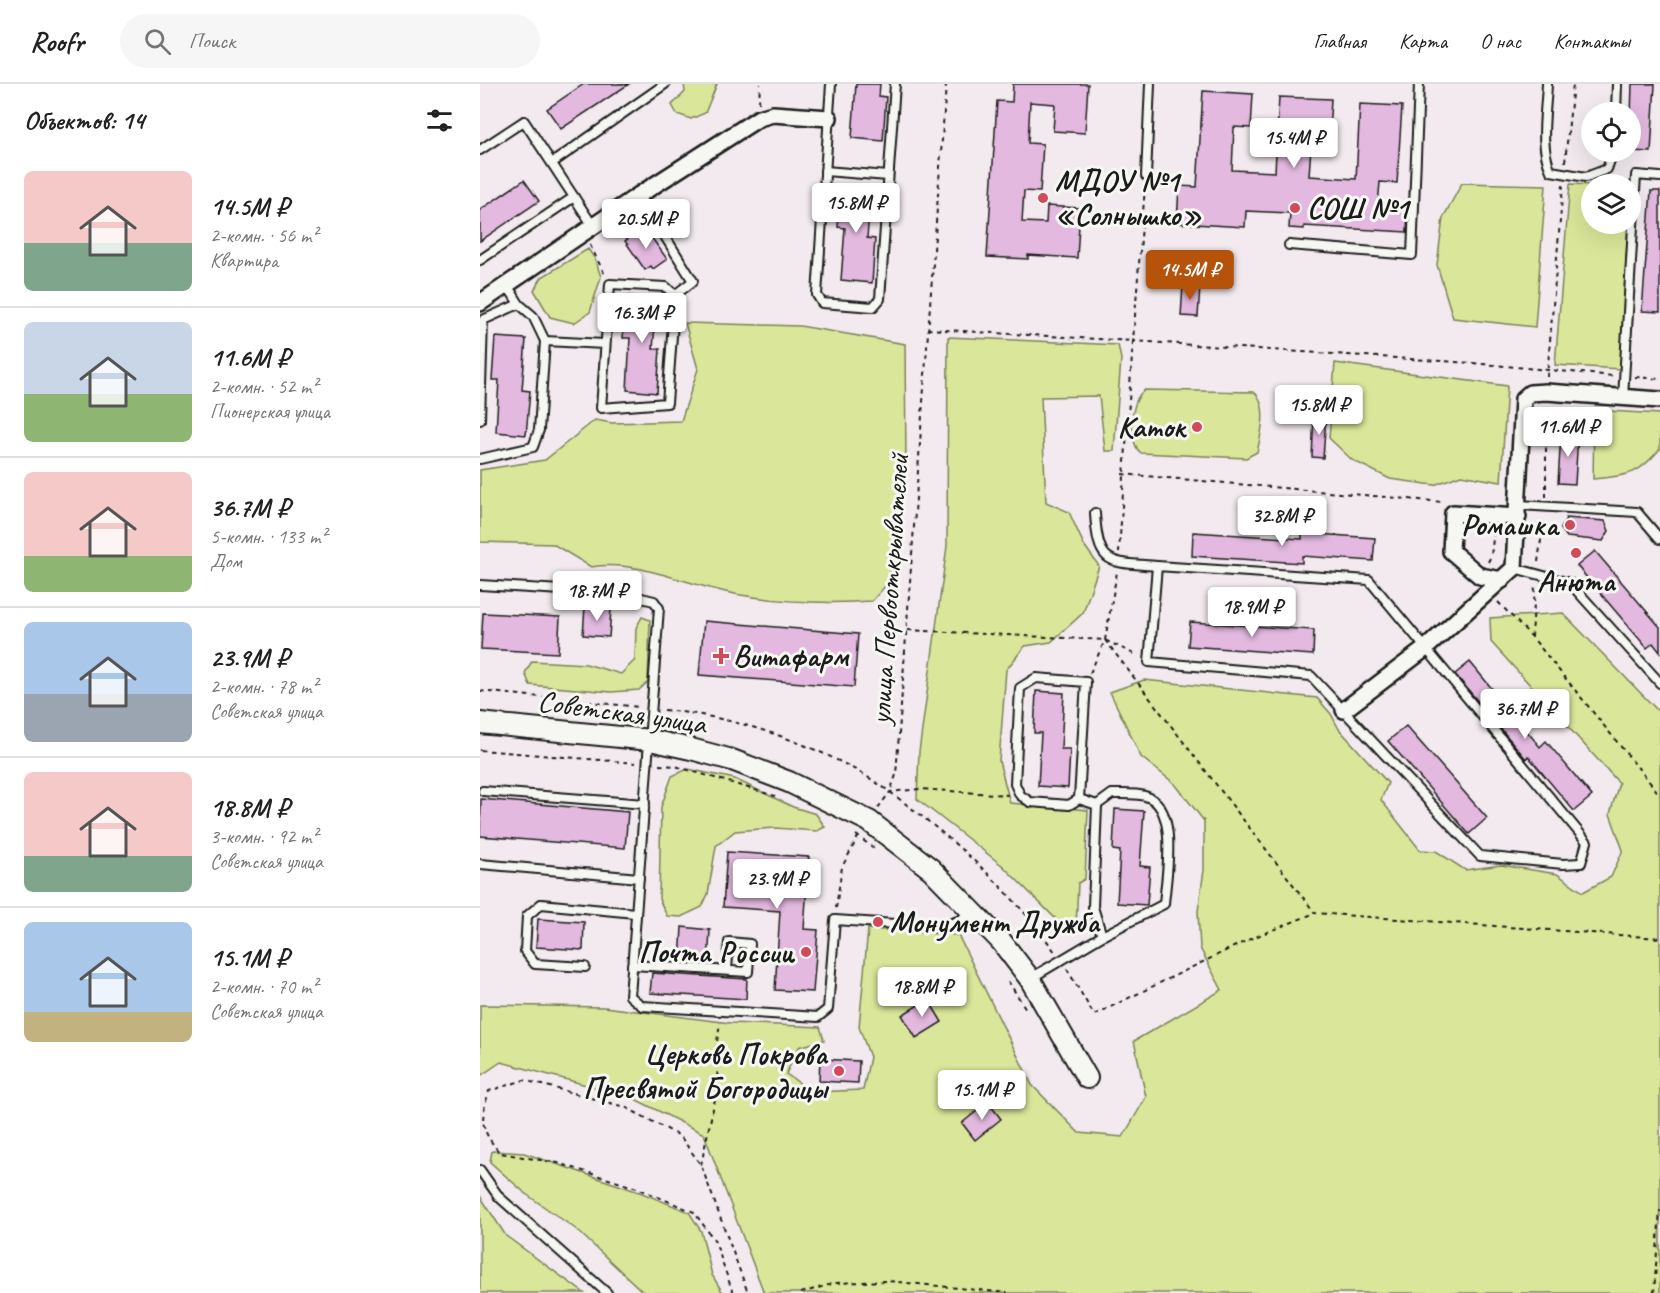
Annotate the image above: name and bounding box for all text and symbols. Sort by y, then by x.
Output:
search box [120,14,540,68]
text: Roofr [30,24,84,59]
icon: search [141,25,174,58]
text: Поиск [189,27,235,55]
text: Главная [1313,28,1366,54]
text: Карта [1399,28,1447,54]
text: О нас [1480,28,1521,54]
text: Контакты [1554,28,1630,54]
map controls [1581,102,1641,234]
button: locate [1581,102,1641,162]
text: Объектов: 14 [24,104,144,137]
icon: filters [423,104,456,137]
pin: 15.4M ₽ [1239,118,1349,169]
text: 15.4M ₽ [1264,125,1324,150]
place label: МДОУ №1 «Солнышко» [1055,162,1202,234]
button: layers [1581,174,1641,234]
pin: 15.8M ₽ [801,183,911,234]
place label: СОШ №1 [1307,189,1412,227]
text: 14.5M ₽ [210,190,289,223]
text: 15.8M ₽ [826,190,886,215]
marker: МДОУ №1 «Солнышко» [1036,191,1050,205]
icon: home [72,195,144,267]
pin: 20.5M ₽ [591,199,701,250]
marker: СОШ №1 [1288,201,1302,215]
text: 20.5M ₽ [616,206,676,231]
text: 2-комн. · 56 m² [210,223,318,248]
text: Квартира [210,248,278,273]
pin: 14.5M ₽ [1135,250,1245,301]
text: 14.5M ₽ [1160,257,1220,282]
pin: 16.3M ₽ [587,293,697,344]
text: 16.3M ₽ [611,300,673,325]
text: 11.6M ₽ [210,341,289,374]
icon: home [72,346,144,418]
text: 2-комн. · 52 m² [210,374,318,399]
pin: 15.8M ₽ [1264,385,1374,436]
text: 15.8M ₽ [1289,392,1349,417]
text: Пионерская улица [210,399,330,424]
pin: 11.6M ₽ [1513,407,1623,458]
place label: Каток [1118,408,1187,446]
text: 11.6M ₽ [1537,414,1599,439]
marker: Каток [1190,420,1204,434]
street label: улица Первооткрывателей [860,451,918,728]
text: 36.7M ₽ [210,491,289,524]
icon: home [72,496,144,568]
pin: 32.8M ₽ [1227,496,1337,547]
text: 32.8M ₽ [1252,503,1312,528]
place label: Ромашка [1461,506,1561,544]
marker: Ромашка [1563,518,1577,532]
text: 5-комн. · 133 m² [210,524,327,549]
marker: Анюта [1569,546,1583,560]
text: Дом [210,549,242,574]
place label: Анюта [1537,562,1617,600]
pin: 18.7M ₽ [542,571,652,622]
text: 18.7M ₽ [567,578,627,603]
pin: 18.9M ₽ [1197,587,1307,638]
text: 18.9M ₽ [1222,594,1282,619]
place label: Витафарм [733,637,850,675]
text: 23.9M ₽ [210,641,289,674]
icon: home [72,646,144,718]
marker: Витафарм [714,649,728,663]
text: 2-комн. · 78 m² [210,674,318,699]
street label: Советская улица [536,681,710,743]
pin: 36.7M ₽ [1470,689,1580,740]
text: 36.7M ₽ [1494,696,1556,721]
text: Советская улица [210,699,323,724]
text: 18.8M ₽ [210,791,289,824]
icon: home [72,796,144,868]
text: 3-комн. · 92 m² [210,824,318,849]
text: Советская улица [210,849,323,874]
pin: 23.9M ₽ [722,859,832,910]
text: 23.9M ₽ [747,866,807,891]
place label: Монумент Дружба [890,903,1101,942]
marker: Монумент Дружба [871,915,885,929]
place label: Почта России [638,933,795,971]
text: 15.1M ₽ [210,941,289,974]
marker: Почта России [799,945,813,959]
icon: home [72,946,144,1018]
pin: 18.8M ₽ [867,967,977,1018]
text: 2-комн. · 70 m² [210,974,318,999]
text: 18.8M ₽ [892,974,952,999]
text: Советская улица [210,999,323,1024]
place label: Церковь Покрова Пресвятой Богородицы [583,1035,829,1107]
marker: Церковь Покрова Пресвятой Богородицы [832,1064,846,1078]
pin: 15.1M ₽ [927,1070,1037,1121]
text: 15.1M ₽ [952,1077,1012,1102]

